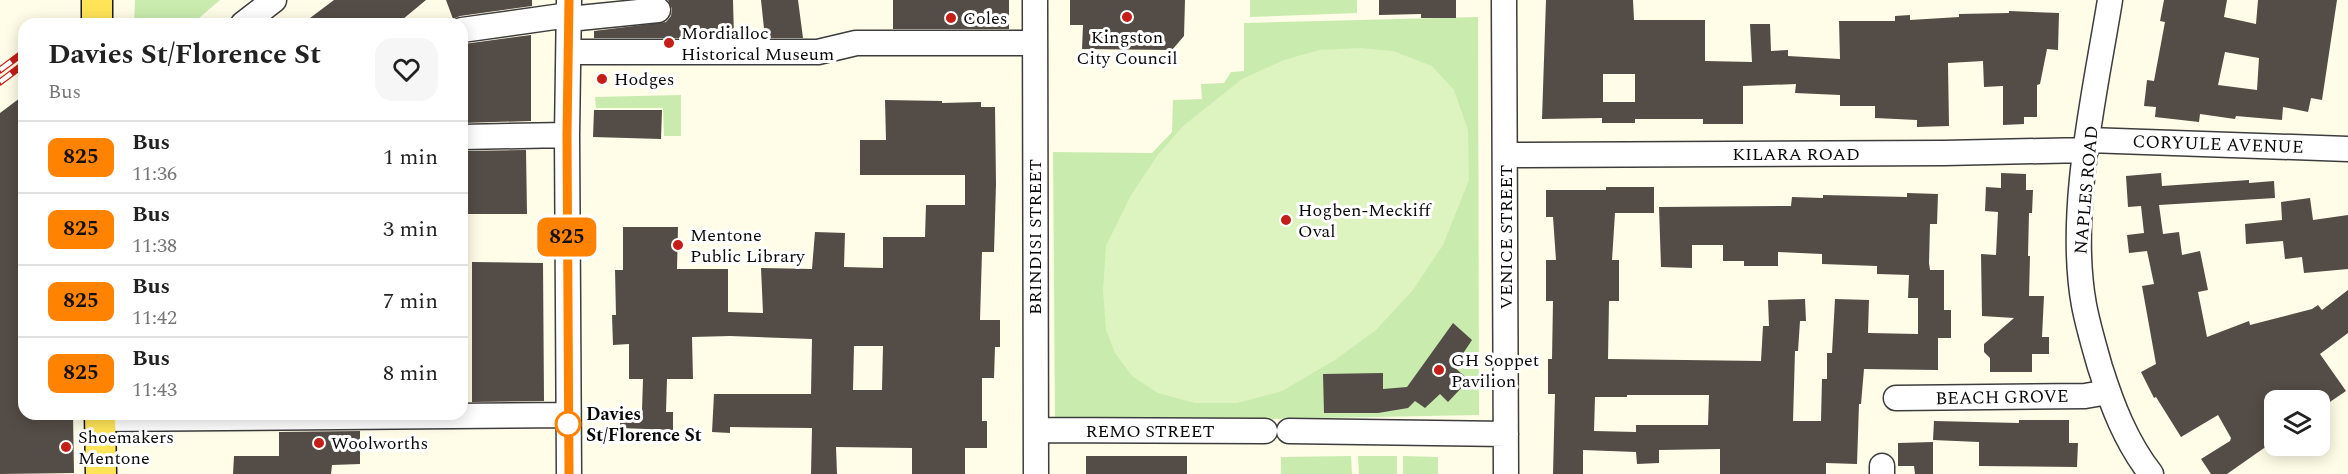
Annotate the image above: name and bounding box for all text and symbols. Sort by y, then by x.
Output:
place label: Coles [963,5,1008,32]
marker: Kingston City Council [1120,10,1134,24]
marker: Coles [944,11,958,25]
place label: Mordialloc Historical Museum [681,20,834,68]
place label: Kingston City Council [1076,24,1178,72]
text: Davies St/Florence St [48,33,321,76]
marker: Mordialloc Historical Museum [662,36,676,50]
button: heart [375,38,438,101]
place label: Hodges [614,66,675,93]
marker: Hodges [595,72,609,86]
text: Bus [48,77,81,107]
street label: NAPLES ROAD [2067,125,2106,256]
text: Bus [132,126,170,159]
street label: CORYULE AVENUE [2132,128,2304,161]
text: 825 [63,141,99,173]
text: 1 min [383,141,438,174]
street label: KILARA ROAD [1732,141,1860,168]
text: 11:36 [132,159,177,189]
street label: BRINDISI STREET [1022,159,1049,315]
street label: VENICE STREET [1493,165,1520,309]
place label: Hogben-Meckiff Oval [1298,197,1432,245]
text: Bus [132,198,170,231]
text: 825 [63,213,99,245]
text: 3 min [383,213,438,246]
marker: Hogben-Meckiff Oval [1279,213,1293,227]
line badge: 825 [532,218,602,256]
text: 825 [549,221,585,253]
place label: Mentone Public Library [690,222,806,270]
text: 11:38 [132,231,177,261]
marker: Mentone Public Library [671,238,685,252]
text: Bus [132,270,170,303]
text: 825 [63,285,99,317]
text: 7 min [383,285,438,318]
text: 11:42 [132,303,177,333]
text: Bus [132,342,170,375]
place label: GH Soppet Pavilion [1451,347,1539,395]
text: 825 [63,357,99,389]
text: 8 min [383,357,438,390]
marker: GH Soppet Pavilion [1432,363,1446,377]
text: 11:43 [132,375,177,405]
street label: BEACH GROVE [1935,383,2069,412]
map controls [2264,390,2330,456]
button: layers [2264,390,2330,456]
place label: Davies St/Florence St [586,401,702,449]
marker: Davies St/Florence St [555,411,581,437]
street label: REMO STREET [1085,418,1215,445]
place label: Shoemakers Mentone [78,424,174,472]
place label: Woolworths [331,430,428,457]
marker: Woolworths [312,436,326,450]
marker: Shoemakers Mentone [59,440,73,454]

